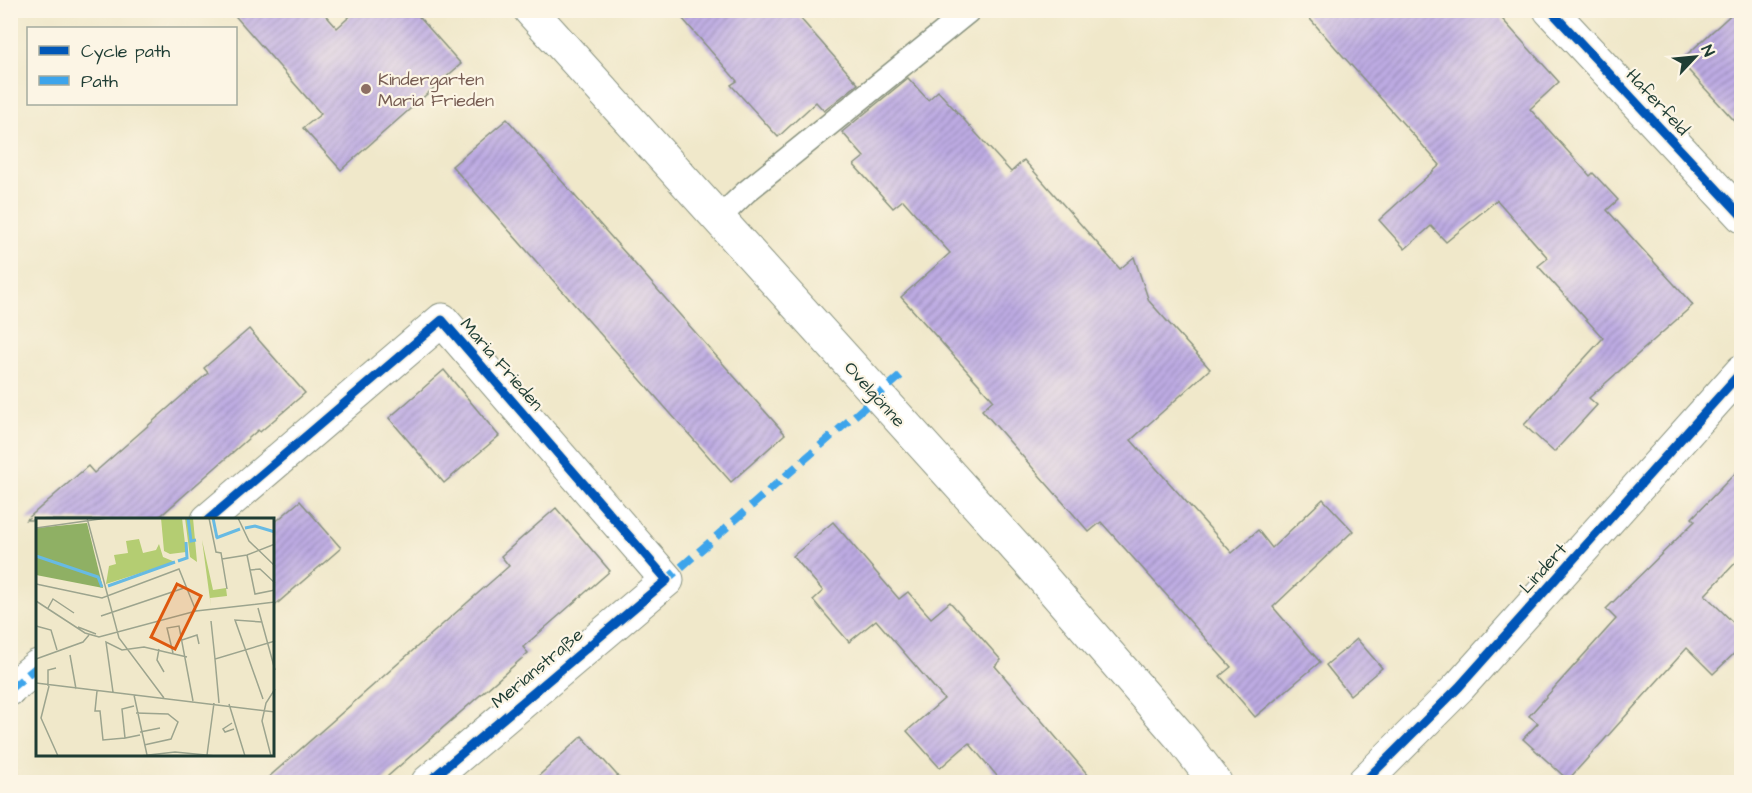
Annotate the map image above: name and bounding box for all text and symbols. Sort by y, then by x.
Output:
legend [27,27,237,105]
north arrow [1665,27,1725,87]
text: Cycle path [81,39,170,65]
text: N [1695,42,1720,60]
street label: Haferfeld [1620,63,1695,141]
place label: Kindergarten Maria Frieden [378,67,494,113]
text: Path [81,69,118,94]
marker: Kindergarten Maria Frieden [359,82,373,96]
street label: Maria Frieden [454,312,549,416]
street label: Ovelgönne [837,356,911,434]
inset map [36,518,274,757]
street label: Lindert [1514,537,1573,599]
street label: Merianstraße [486,622,589,714]

